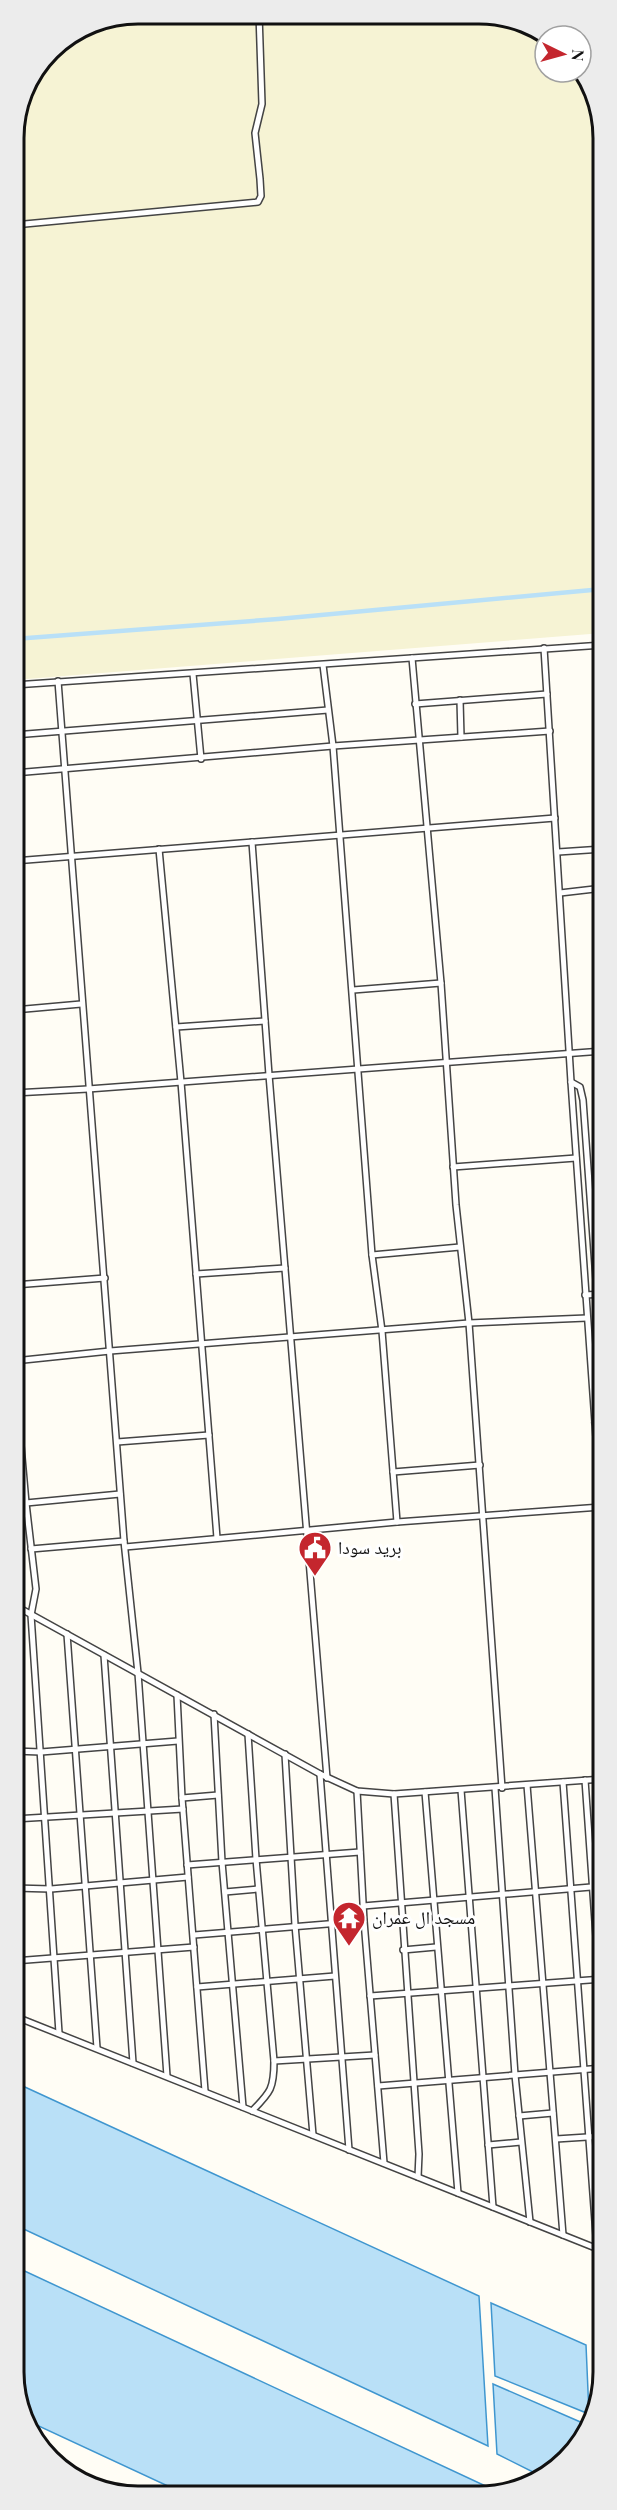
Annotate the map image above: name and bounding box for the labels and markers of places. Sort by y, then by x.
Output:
public building icon: بريد سودا [297,1530,333,1577]
place label: بريد سودا [338,1535,401,1559]
temple icon: مسجد ال عمران [331,1900,367,1947]
place label: مسجد ال عمران [372,1905,475,1929]

